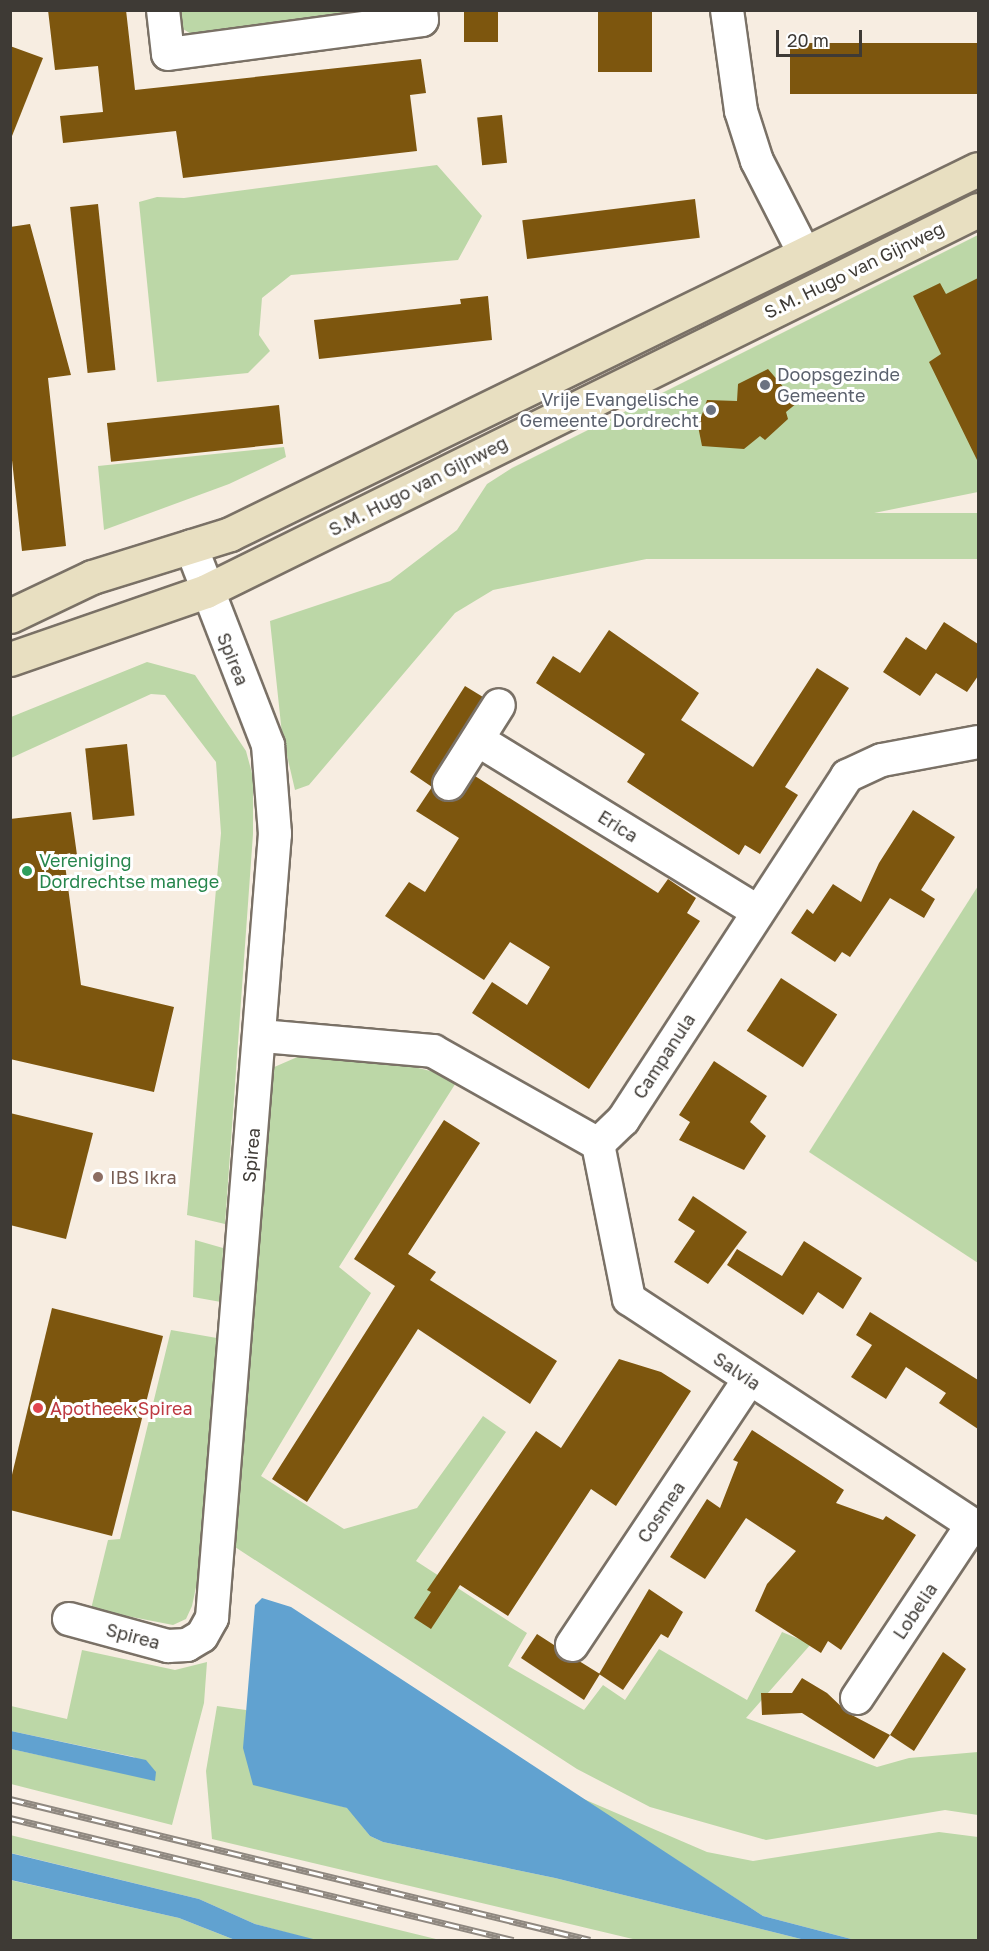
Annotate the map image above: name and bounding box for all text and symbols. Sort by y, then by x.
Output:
scale bar [779,18,864,56]
text: 20 m [787,29,829,51]
street label: S.M. Hugo van Gijnweg [761,217,947,323]
place label: Doopsgezinde Gemeente [777,364,900,406]
marker: Doopsgezinde Gemeente [758,378,772,392]
place label: Vrije Evangelische Gemeente Dordrecht [520,389,699,432]
marker: Vrije Evangelische Gemeente Dordrecht [704,403,718,417]
street label: S.M. Hugo van Gijnweg [325,432,511,540]
street label: Spirea [213,630,253,688]
street label: Erica [594,805,642,847]
place label: Vereniging Dordrechtse manege [39,850,219,892]
marker: Vereniging Dordrechtse manege [20,864,34,878]
street label: Campanula [628,1009,700,1103]
street label: Spirea [238,1127,264,1183]
place label: IBS Ikra [110,1166,177,1188]
marker: IBS Ikra [91,1170,105,1184]
street label: Salvia [709,1347,765,1395]
place label: Apotheek Spirea [50,1397,193,1419]
marker: Apotheek Spirea [31,1401,45,1415]
street label: Cosmea [633,1477,689,1547]
street label: Lobelia [888,1579,942,1643]
street label: Spirea [104,1618,162,1654]

